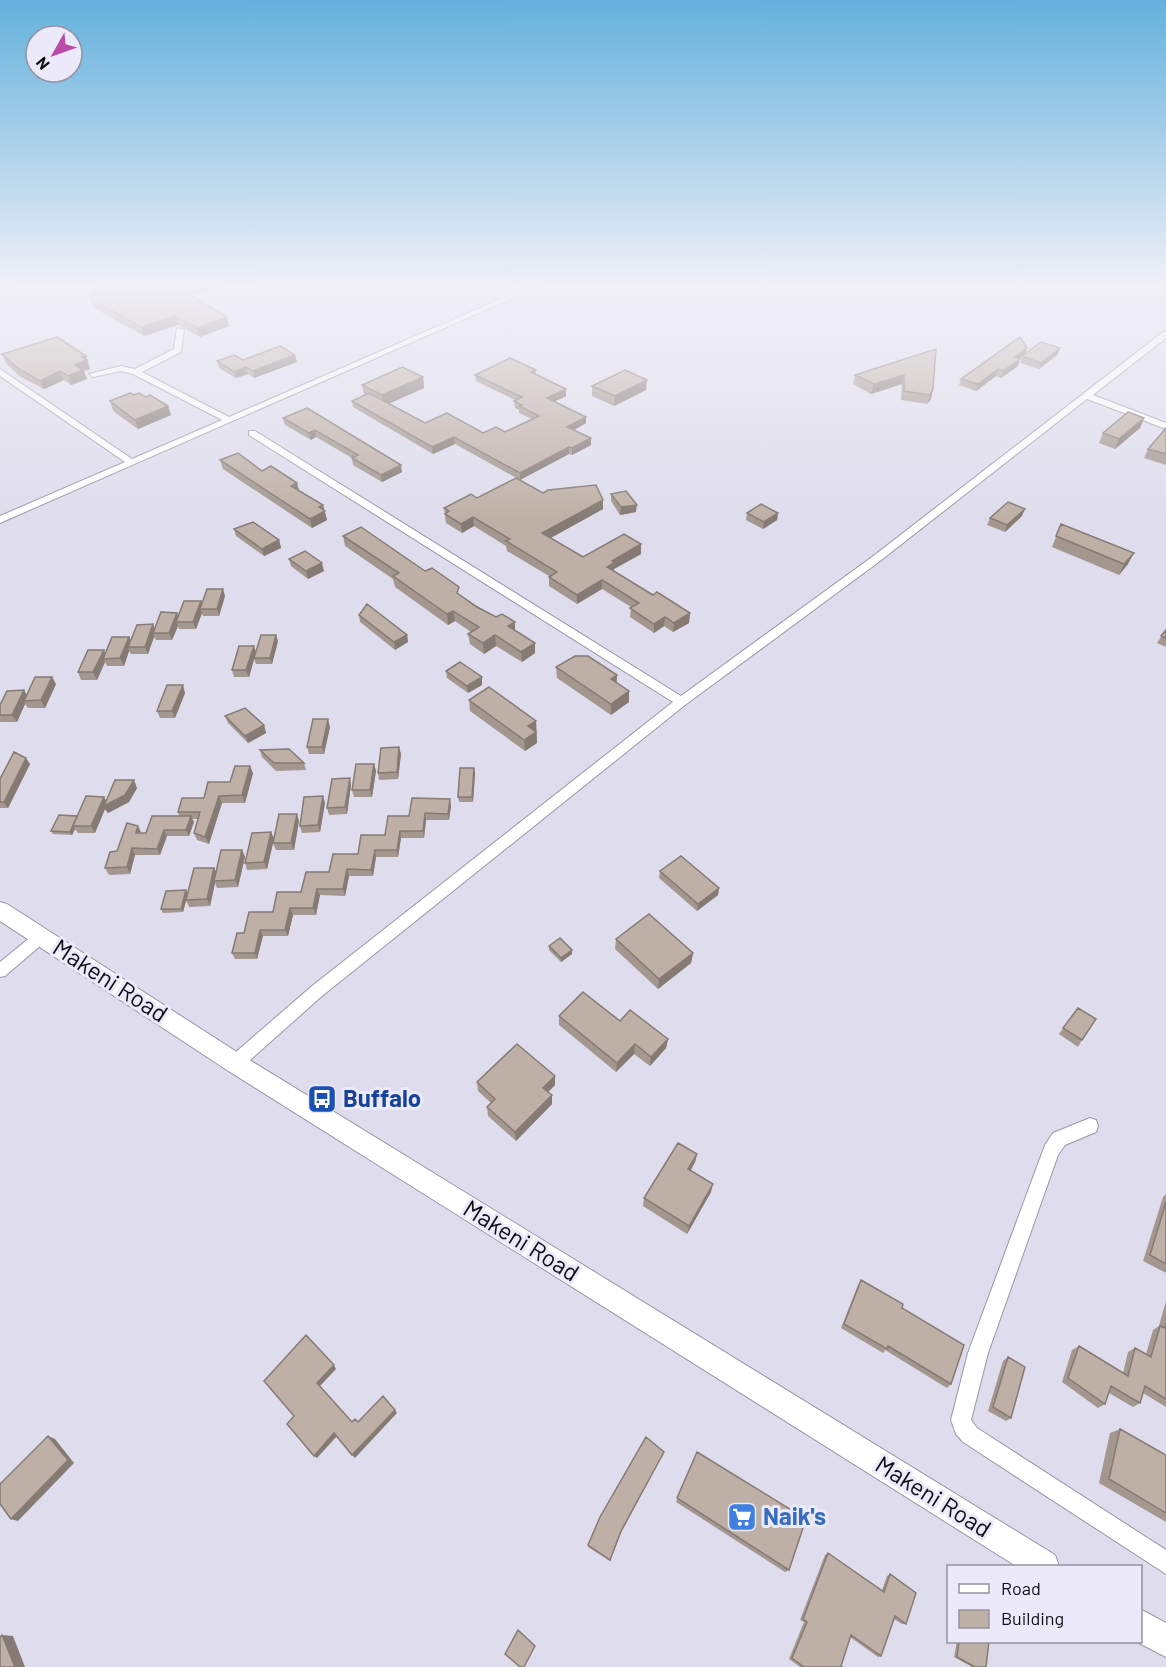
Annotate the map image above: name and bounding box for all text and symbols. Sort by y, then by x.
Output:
north arrow [24,24,84,84]
text: N [31,54,53,74]
street label: Makeni Road [48,932,174,1027]
bus stop icon: Buffalo [306,1083,338,1115]
place label: Buffalo [343,1083,421,1112]
street label: Makeni Road [459,1193,585,1287]
street label: Makeni Road [871,1449,997,1543]
supermarket icon: Naik's [726,1501,758,1533]
place label: Naik's [763,1501,826,1530]
legend [947,1565,1142,1643]
text: Road [1001,1577,1041,1599]
text: Building [1001,1607,1064,1629]

